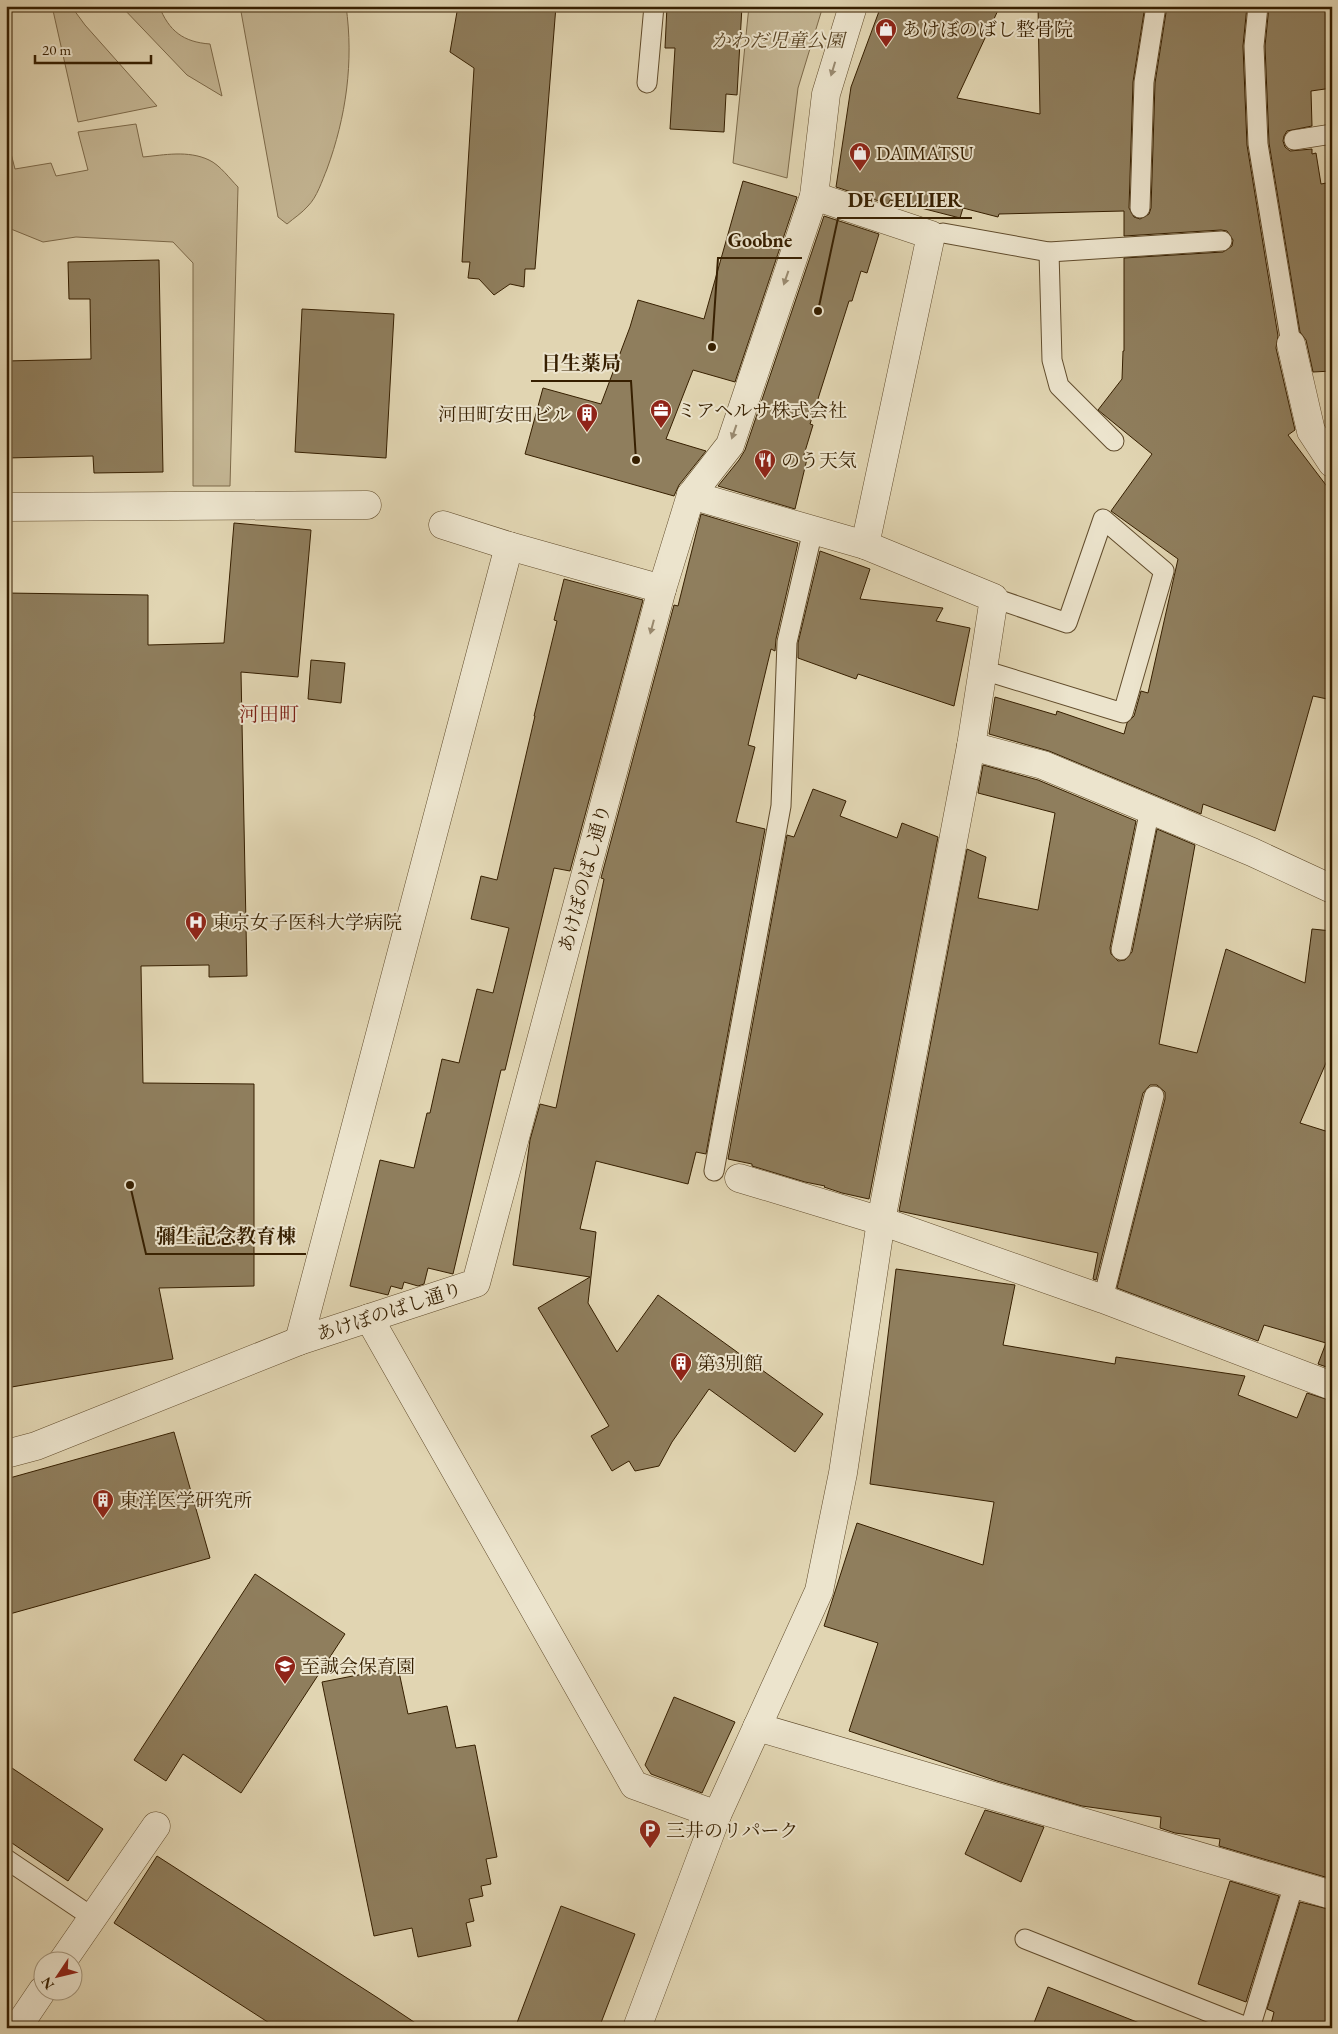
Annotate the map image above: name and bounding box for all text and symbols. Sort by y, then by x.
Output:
shop icon: あけぼのばし整骨院 [874,17,898,48]
place label: あけぼのばし整骨院 [902,17,1073,42]
park label: かわだ児童公園 [711,28,847,53]
scale bar [35,32,151,64]
text: 20 m [42,40,71,59]
one-way arrow [829,62,837,77]
shop icon: DAIMATSU [848,141,872,172]
place label: DAIMATSU [876,141,973,166]
callout: DE CELLIER [838,183,972,218]
text: DE CELLIER [848,187,963,213]
callout: Goobne [718,223,802,258]
text: Goobne [728,227,792,253]
one-way arrow [782,271,790,286]
callout: 日生薬局 [531,346,631,381]
text: 日生薬局 [541,350,621,376]
office icon: ミアヘルサ株式会社 [649,398,673,429]
place label: ミアヘルサ株式会社 [677,398,847,423]
place label: 河田町安田ビル [438,402,571,427]
building icon: 河田町安田ビル [575,402,599,433]
one-way arrow [730,425,738,440]
restaurant icon: のう天気 [753,448,777,479]
place label: のう天気 [781,448,857,473]
one-way arrow [648,620,656,635]
district label: 河田町 [239,701,299,727]
street label: あけぼのばし通り [553,801,616,955]
hospital icon: 東京女子医科大学病院 [184,910,208,941]
place label: 東京女子医科大学病院 [212,910,402,935]
callout: 彌生記念教育棟 [146,1219,306,1254]
text: 彌生記念教育棟 [156,1223,296,1249]
street label: あけぼのばし通り [313,1276,465,1347]
building icon: 第3別館 [669,1351,693,1382]
place label: 第3別館 [697,1351,763,1376]
building icon: 東洋医学研究所 [91,1488,115,1519]
place label: 東洋医学研究所 [119,1488,252,1513]
school or university icon: 至誠会保育園 [273,1654,297,1685]
place label: 至誠会保育園 [301,1654,415,1679]
parking icon: 三井のリパーク [638,1818,662,1849]
place label: 三井のリパーク [666,1818,798,1843]
north arrow [32,1952,82,2002]
text: N [36,1973,58,1993]

